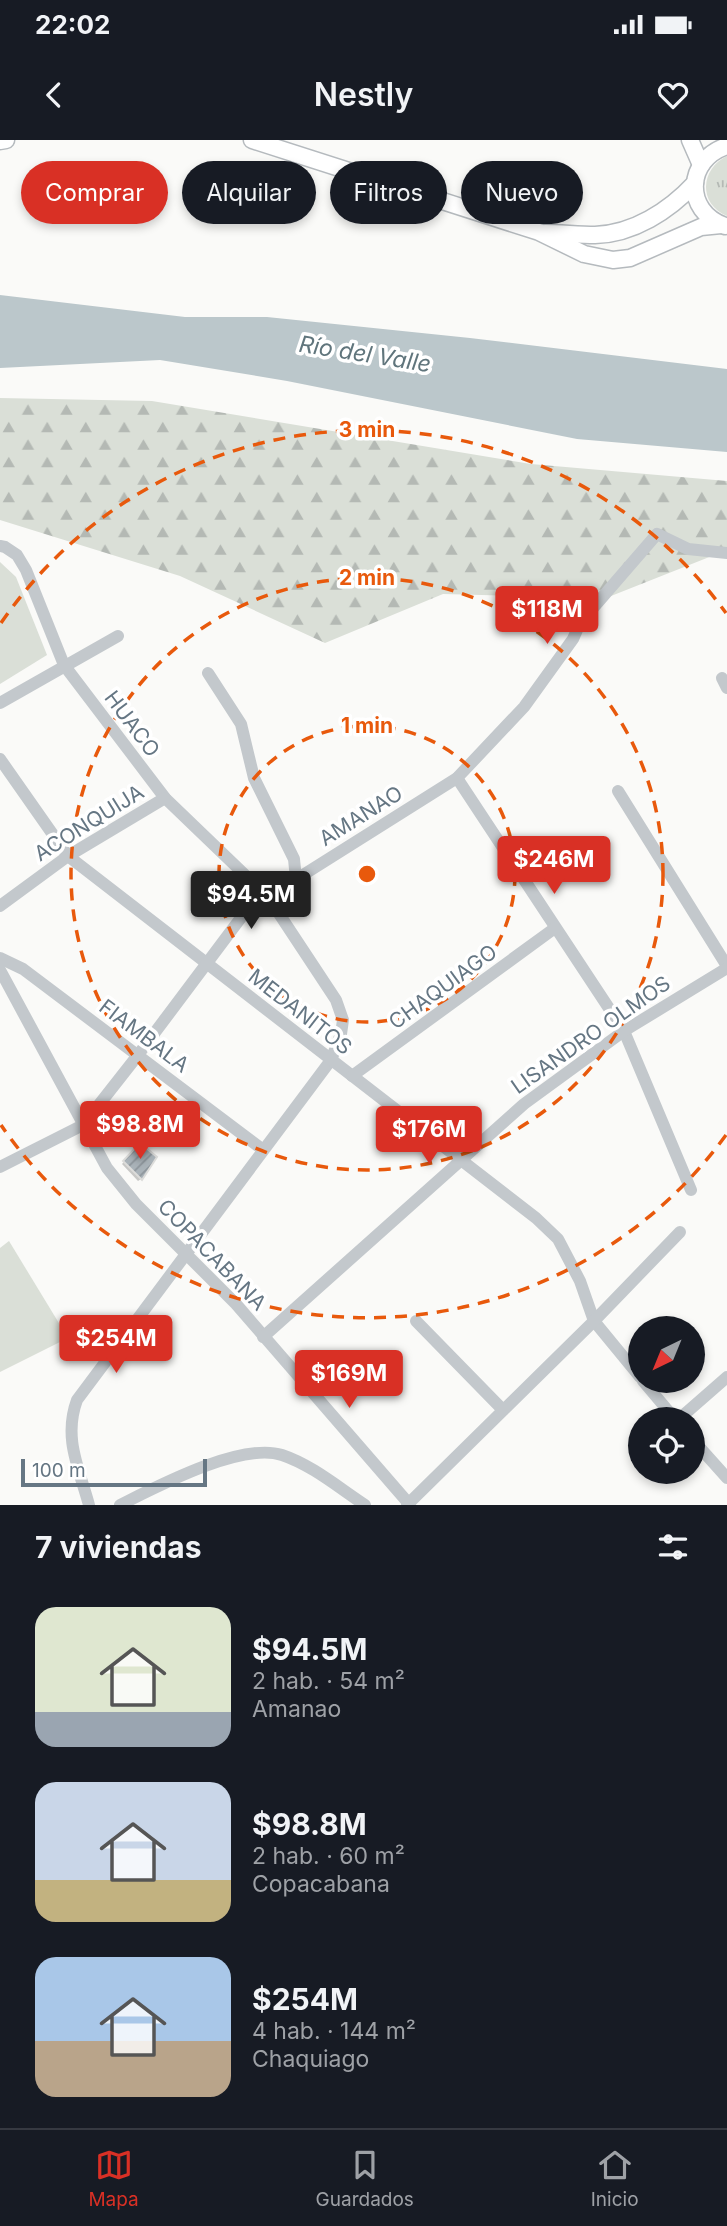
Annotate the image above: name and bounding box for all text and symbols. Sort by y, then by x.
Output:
text: 22:02 [35,9,110,40]
text: Nestly [314,75,413,114]
icon: back [35,76,73,114]
icon: heart [654,76,692,114]
chip: Comprar [21,161,168,224]
chip: Alquilar [182,161,316,224]
chip: Filtros [330,161,447,224]
chip: Nuevo [461,161,583,224]
water label: Río del Valle [297,330,433,378]
text: 3 min [339,417,395,442]
text: 2 min [339,565,395,590]
pin: $118M [498,587,596,646]
text: $118M [511,595,583,623]
street label: HUACO [100,686,165,762]
text: 1 min [341,713,393,738]
street label: ACONQUIJA [29,779,148,866]
street label: AMANAO [314,780,407,851]
pin: $246M [505,836,603,896]
text: $246M [513,845,595,873]
centre of rings [355,862,379,886]
pin: $94.5M [194,872,308,931]
text: $94.5M [207,880,295,908]
street label: CHAQUIAGO [384,939,502,1034]
street label: MEDANITOS [244,963,357,1060]
street label: LISANDRO OLMOS [506,970,675,1099]
street label: FIAMBALA [94,994,194,1078]
pin: $98.8M [83,1102,197,1161]
pin: $176M [380,1107,478,1166]
text: $98.8M [96,1110,184,1138]
text: $176M [392,1115,466,1143]
street label: COPACABANA [153,1194,272,1315]
pin: $254M [67,1316,165,1375]
north arrow [628,1316,705,1393]
map controls [628,1316,705,1484]
text: $254M [75,1324,157,1352]
pin: $169M [300,1350,398,1410]
text: $169M [311,1359,387,1387]
button: locate [628,1407,705,1484]
scale bar [21,1456,206,1488]
text: 100 m [32,1459,86,1482]
icon: filters [654,1528,692,1566]
text: 7 viviendas [35,1529,201,1565]
text: $94.5M [252,1631,367,1667]
icon: home [91,1635,175,1719]
text: 2 hab. · 54 m² [252,1667,405,1695]
text: Amanao [252,1695,341,1723]
text: $98.8M [252,1806,367,1842]
icon: home [91,1810,175,1894]
text: 2 hab. · 60 m² [252,1842,405,1870]
text: Copacabana [252,1870,390,1898]
text: $254M [252,1981,358,2017]
icon: home [91,1985,175,2069]
text: 4 hab. · 144 m² [252,2017,416,2045]
text: Chaquiago [252,2045,369,2073]
tab: Mapa [88,2146,139,2211]
tab: Guardados [316,2146,414,2211]
tab: Inicio [591,2146,639,2211]

